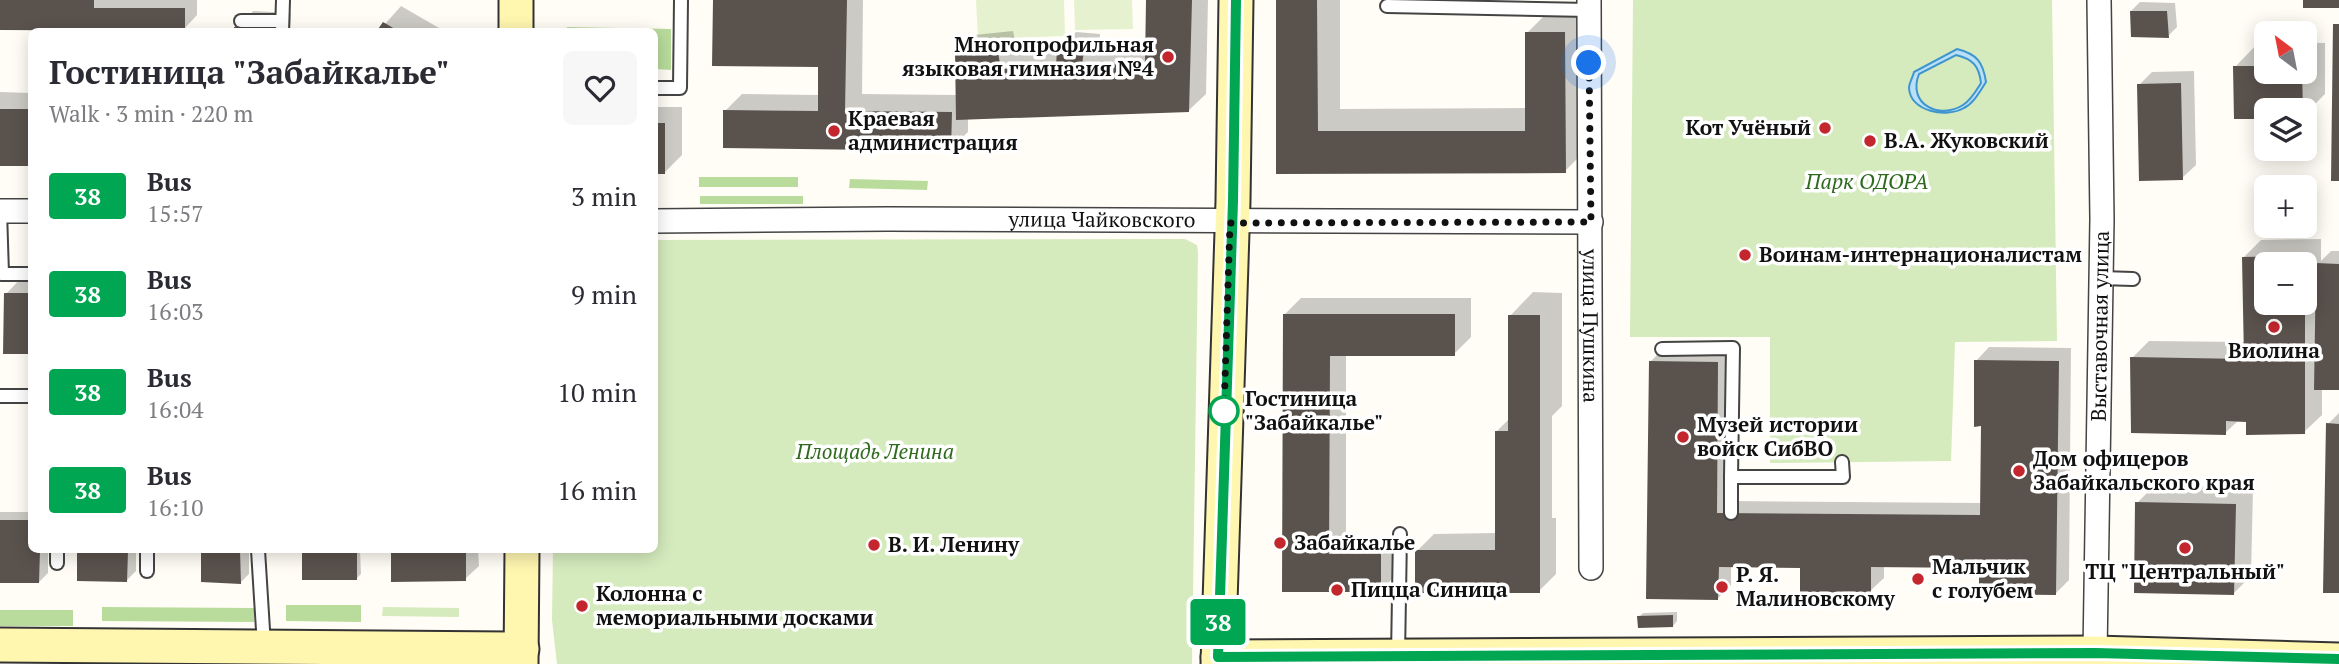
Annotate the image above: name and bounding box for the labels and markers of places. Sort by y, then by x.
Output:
place label: Многопрофильная языковая гимназия №4 [902,30,1154,82]
marker: Многопрофильная языковая гимназия №4 [1160,49,1176,65]
place label: Краевая администрация [848,104,1018,156]
place label: Кот Учёный [1686,113,1811,141]
marker: Кот Учёный [1817,120,1833,136]
marker: Краевая администрация [826,123,842,139]
place label: В.А. Жуковский [1884,126,2049,154]
marker: В.А. Жуковский [1862,133,1878,149]
place label: Воинам-интернационалистам [1759,240,2082,268]
marker: Воинам-интернационалистам [1737,247,1753,263]
marker: Виолина [2266,319,2282,335]
place label: Виолина [2228,336,2320,364]
place label: Гостиница "Забайкалье" [1245,384,1383,436]
marker: Гостиница "Забайкалье" [1209,396,1239,426]
place label: Музей истории войск СибВО [1697,410,1858,462]
marker: Музей истории войск СибВО [1675,429,1691,445]
place label: Дом офицеров Забайкальского края [2033,444,2255,496]
marker: Дом офицеров Забайкальского края [2011,463,2027,479]
place label: Забайкалье [1294,528,1415,556]
place label: В. И. Ленину [888,530,1020,558]
marker: Забайкалье [1272,535,1288,551]
marker: В. И. Ленину [866,537,882,553]
marker: ТЦ "Центральный" [2177,540,2193,556]
place label: Мальчик с голубем [1932,552,2034,604]
place label: ТЦ "Центральный" [2085,557,2285,585]
place label: Р. Я. Малиновскому [1736,560,1896,612]
marker: Мальчик с голубем [1910,571,1926,587]
place label: Пицца Синица [1351,575,1508,603]
place label: Колонна с мемориальными досками [596,579,874,631]
marker: Р. Я. Малиновскому [1714,579,1730,595]
marker: Пицца Синица [1329,582,1345,598]
marker: Колонна с мемориальными досками [574,598,590,614]

